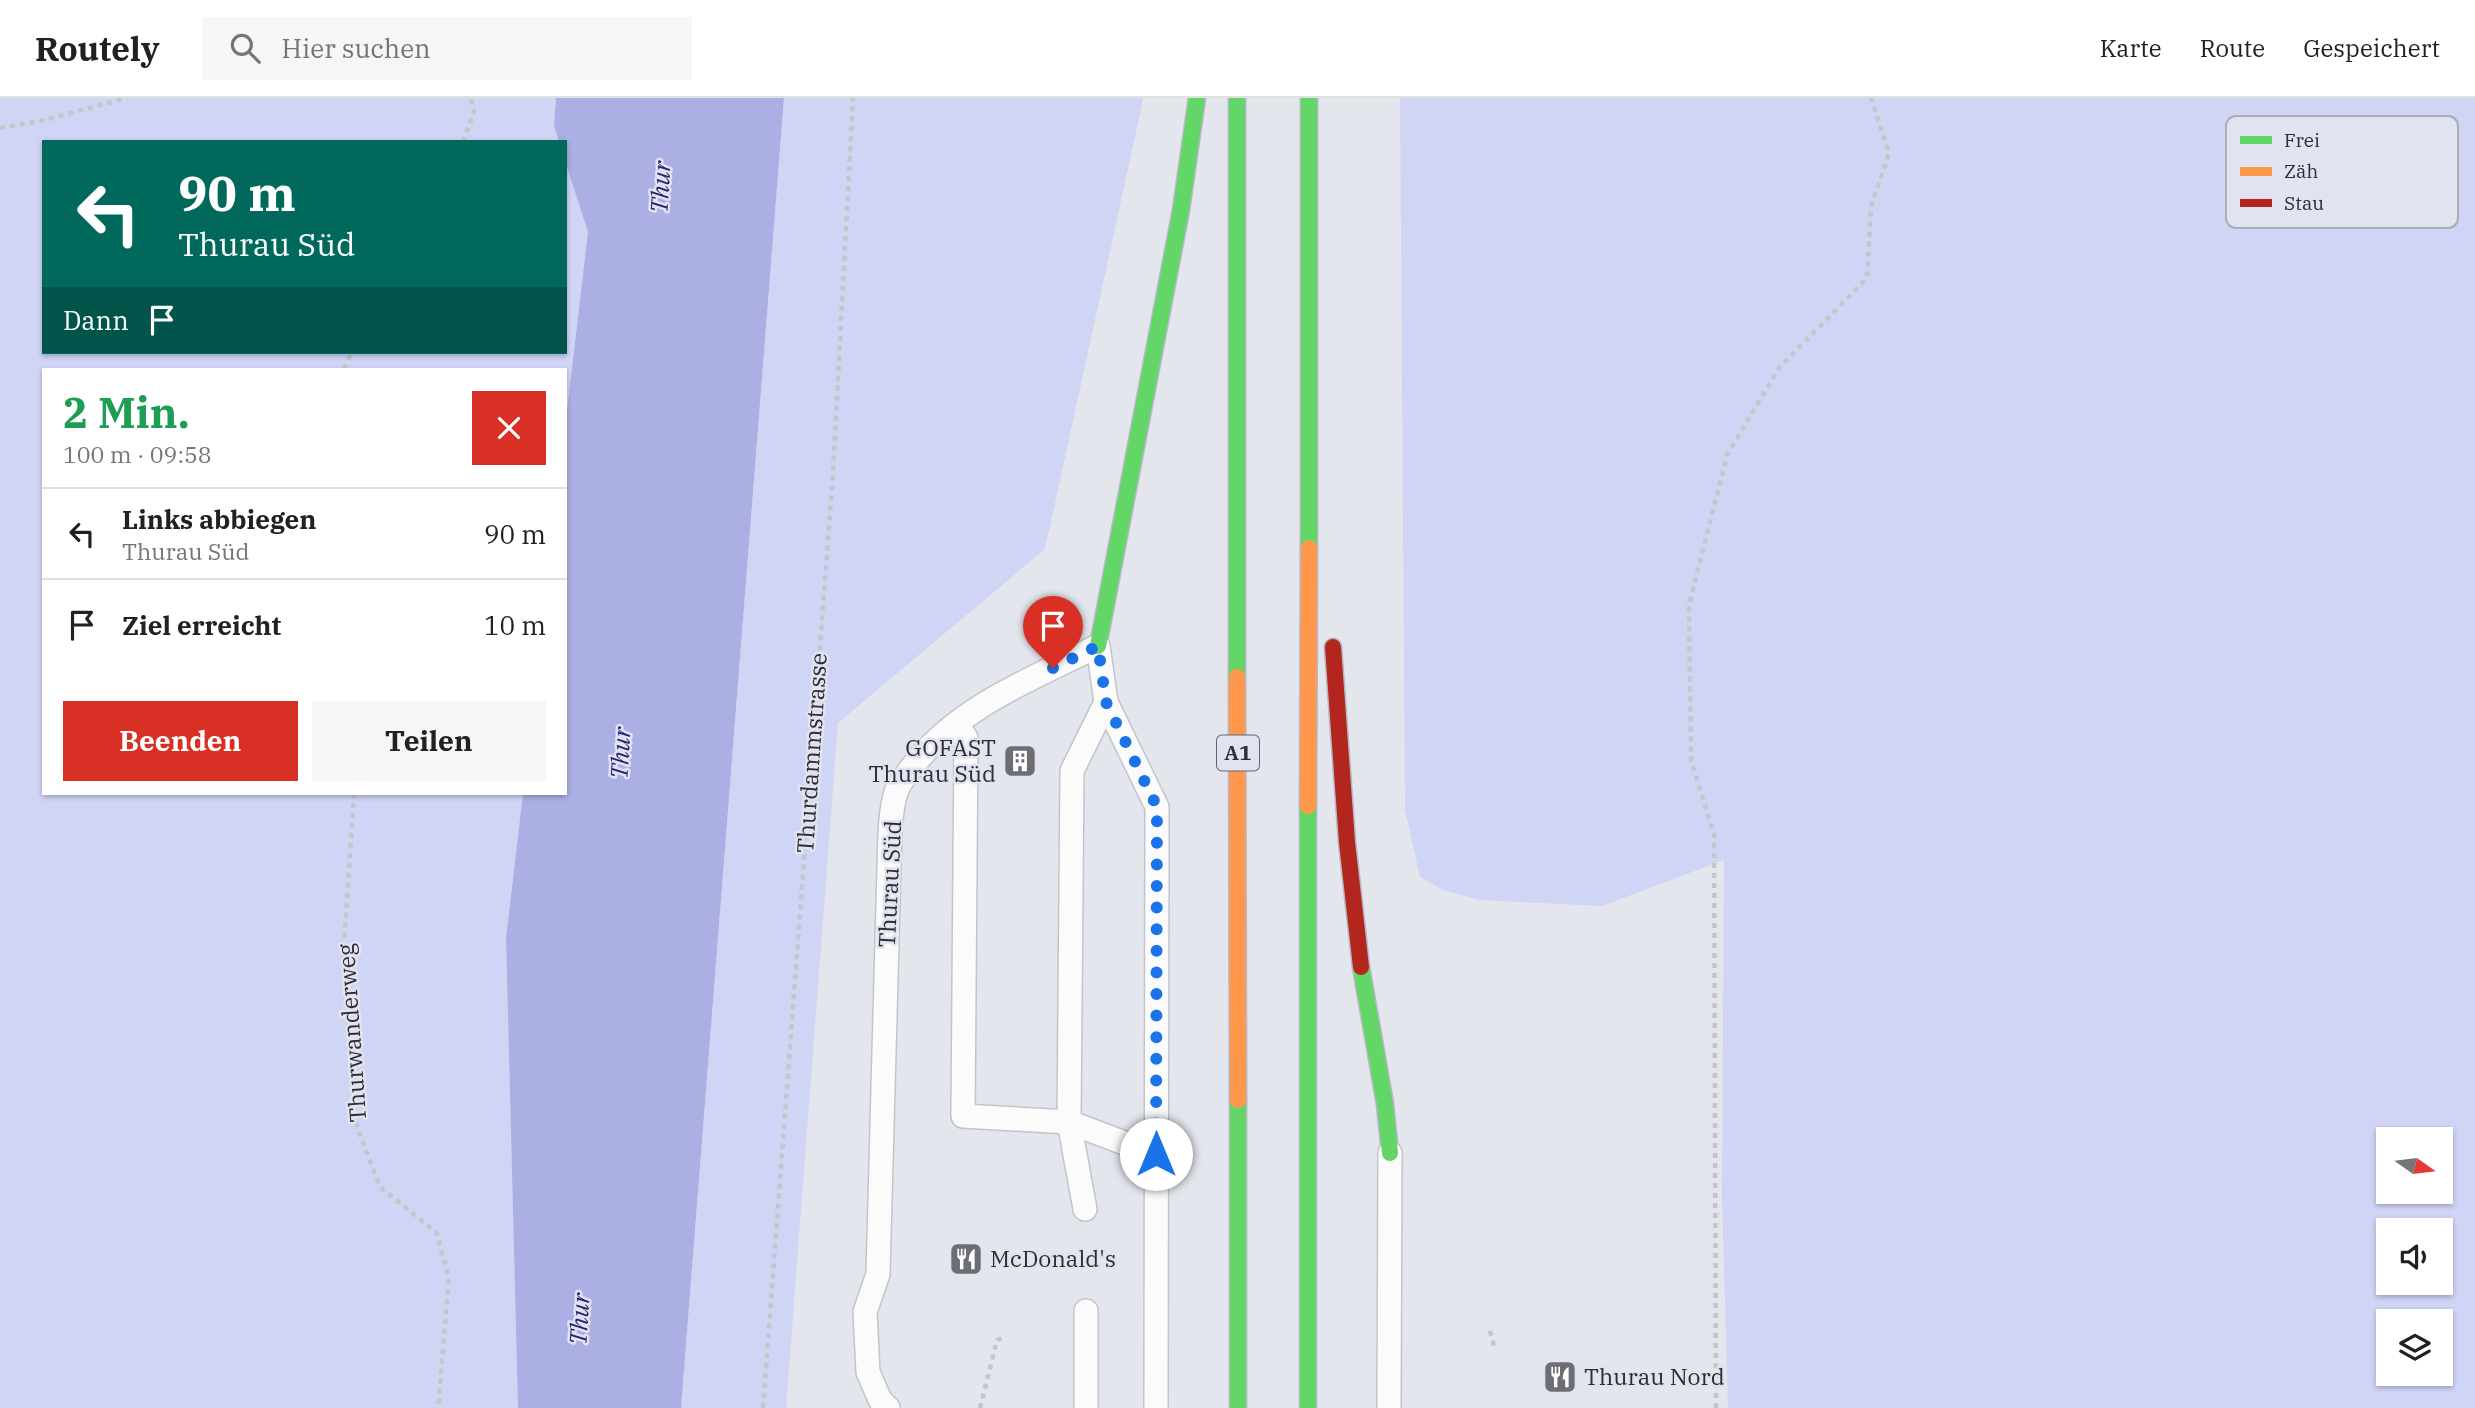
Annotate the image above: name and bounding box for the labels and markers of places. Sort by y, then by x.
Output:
pin [1023,596,1083,668]
place label: GOFAST Thurau Süd [868,732,996,788]
building icon: GOFAST Thurau Süd [1001,742,1039,780]
restaurant icon: McDonald's [947,1240,985,1278]
place label: McDonald's [990,1243,1116,1273]
restaurant icon: Thurau Nord [1541,1358,1579,1396]
place label: Thurau Nord [1584,1361,1725,1391]

